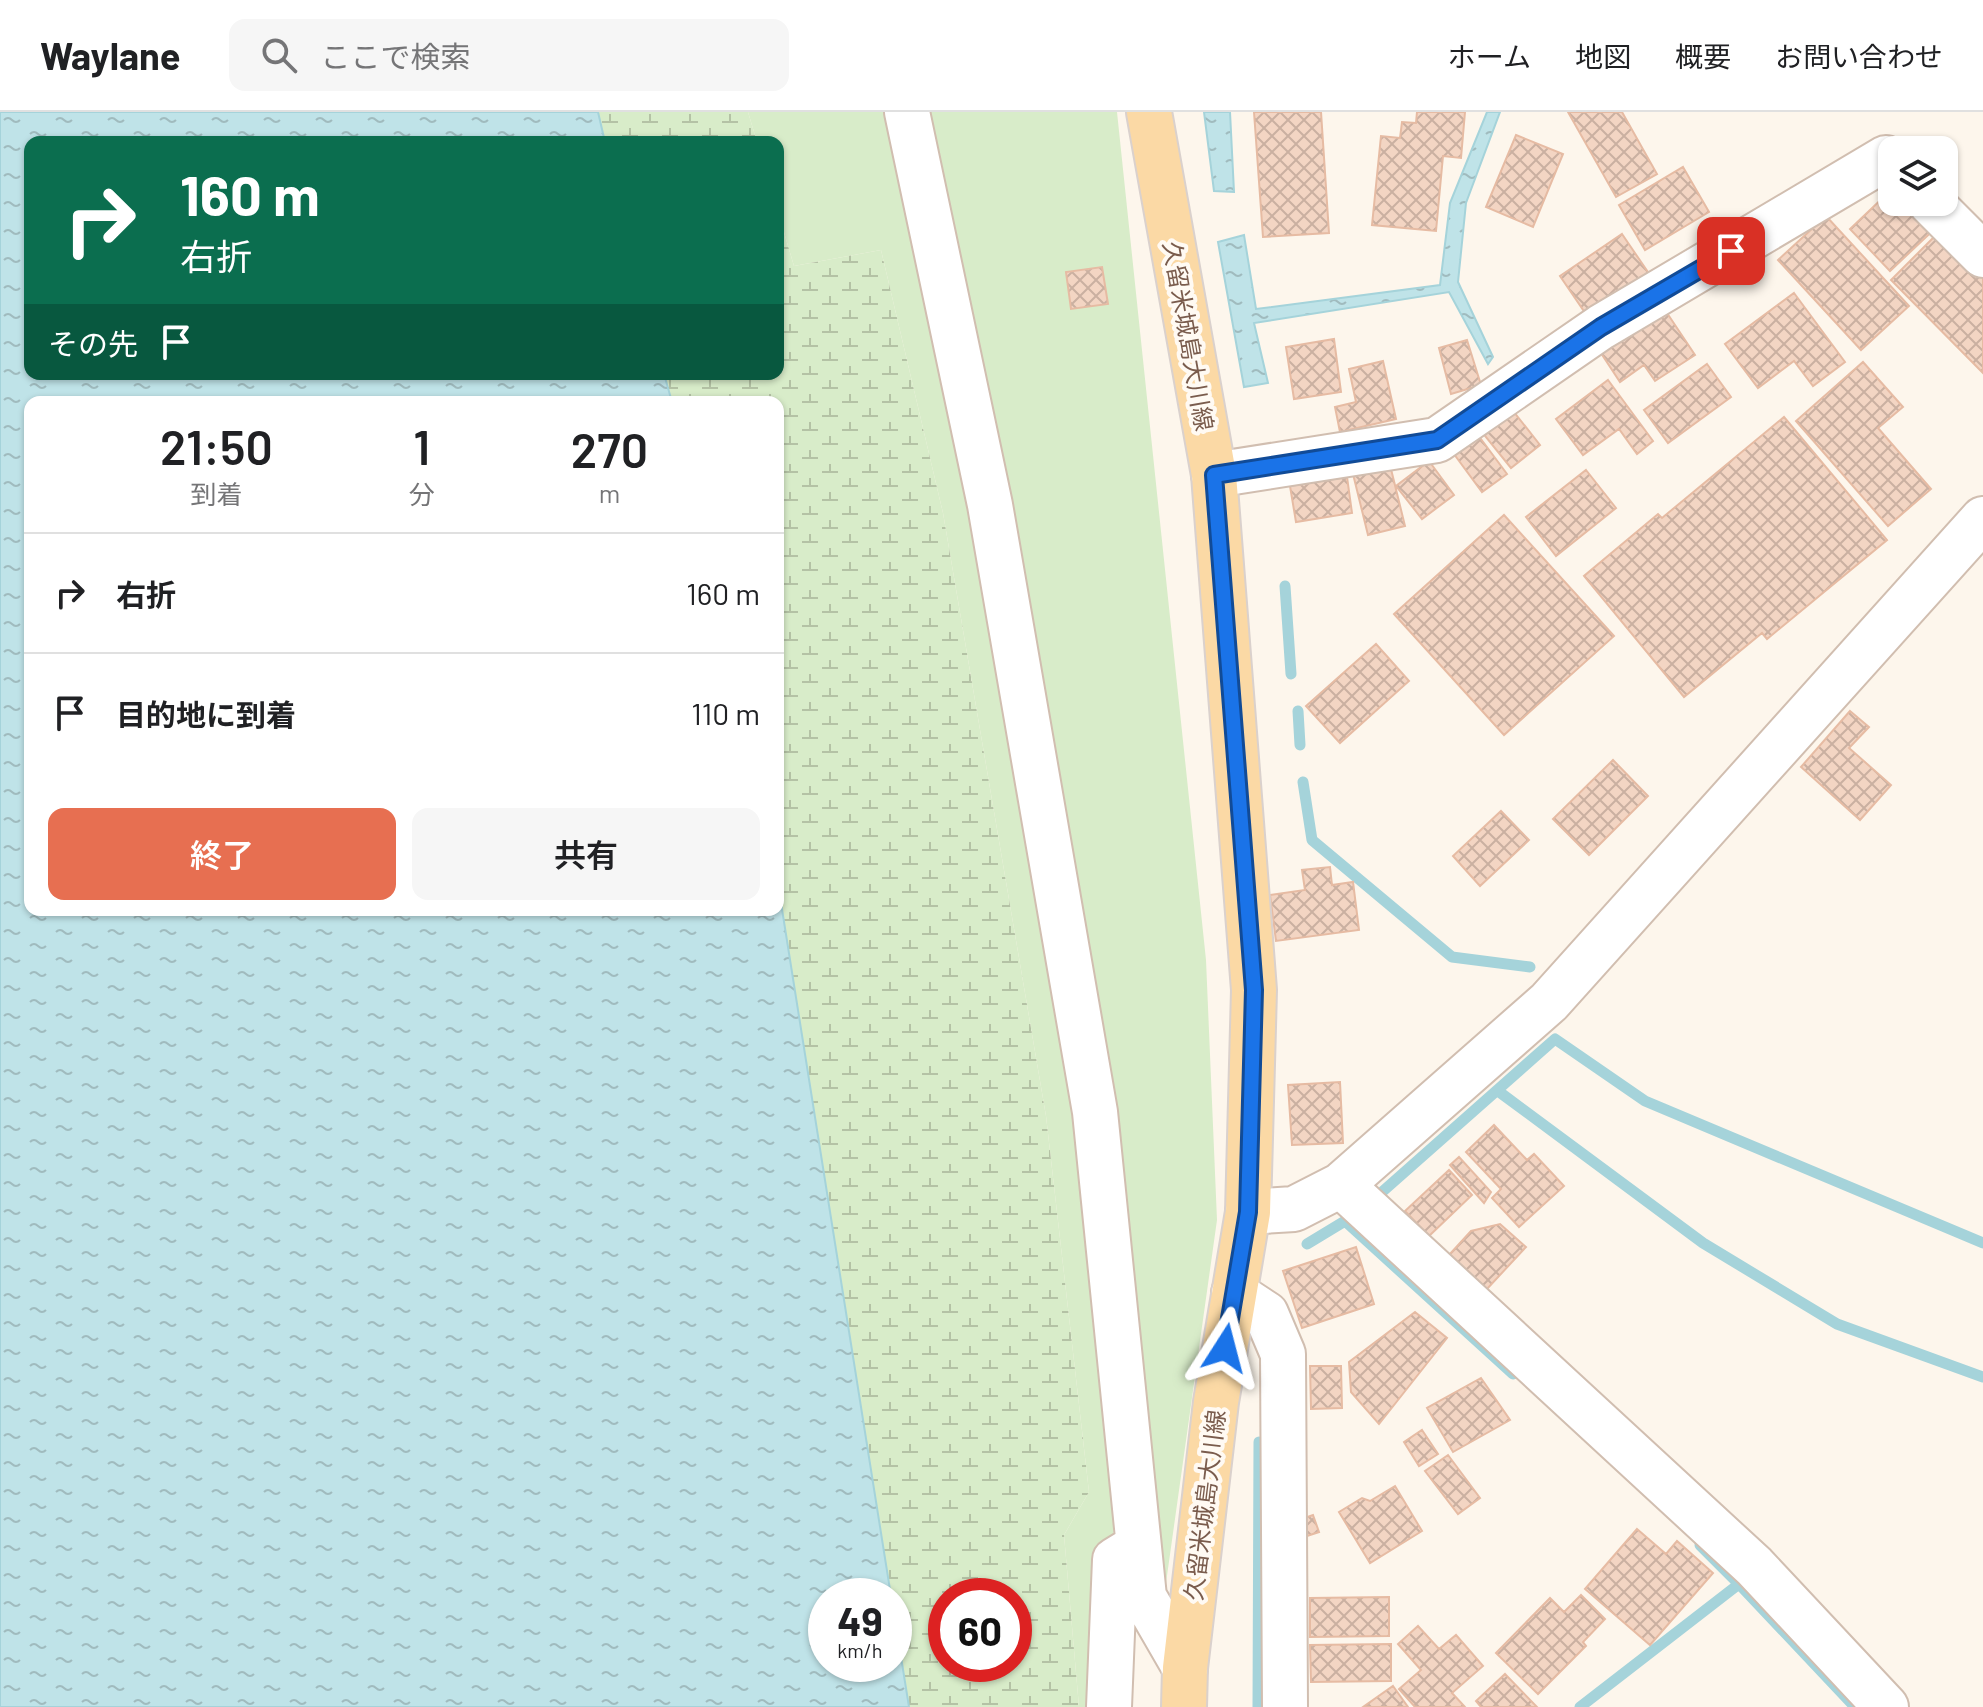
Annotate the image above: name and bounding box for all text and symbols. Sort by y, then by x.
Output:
search box [229,19,789,91]
text: Waylane [40,32,181,78]
icon: search [257,33,301,77]
text: ここで検索 [321,38,471,74]
text: ホーム [1448,39,1531,73]
text: 地図 [1575,39,1631,73]
text: 概要 [1675,39,1731,73]
text: お問い合わせ [1775,39,1943,73]
map controls [1878,136,1958,216]
button: layers [1878,136,1958,216]
text: 160 m [180,160,320,227]
icon: right [48,168,152,272]
pin [1697,217,1765,285]
icon: arrive [1709,229,1753,273]
text: 右折 [180,234,252,277]
street label: 久留米城島大川線 [1158,239,1220,433]
icon: arrive [154,320,198,364]
text: その先 [48,325,138,361]
text: 21:50 [160,417,273,475]
text: 1 [413,417,430,475]
text: 270 [571,420,648,478]
text: m [599,477,620,508]
text: 到着 [190,478,242,509]
text: 分 [409,478,435,509]
icon: right [48,571,92,615]
text: 160 m [686,575,760,611]
text: 右折 [116,576,176,612]
icon: arrive [48,691,92,735]
text: 110 m [691,695,760,731]
text: 目的地に到着 [116,696,296,732]
button: 終了 [48,808,396,900]
button: 共有 [412,808,760,900]
position arrow [1183,1306,1267,1390]
street label: 久留米城島大川線 [1178,1408,1230,1602]
speed limit sign: 60 [928,1578,1032,1682]
text: 49 [837,1596,883,1644]
text: km/h [837,1638,883,1662]

